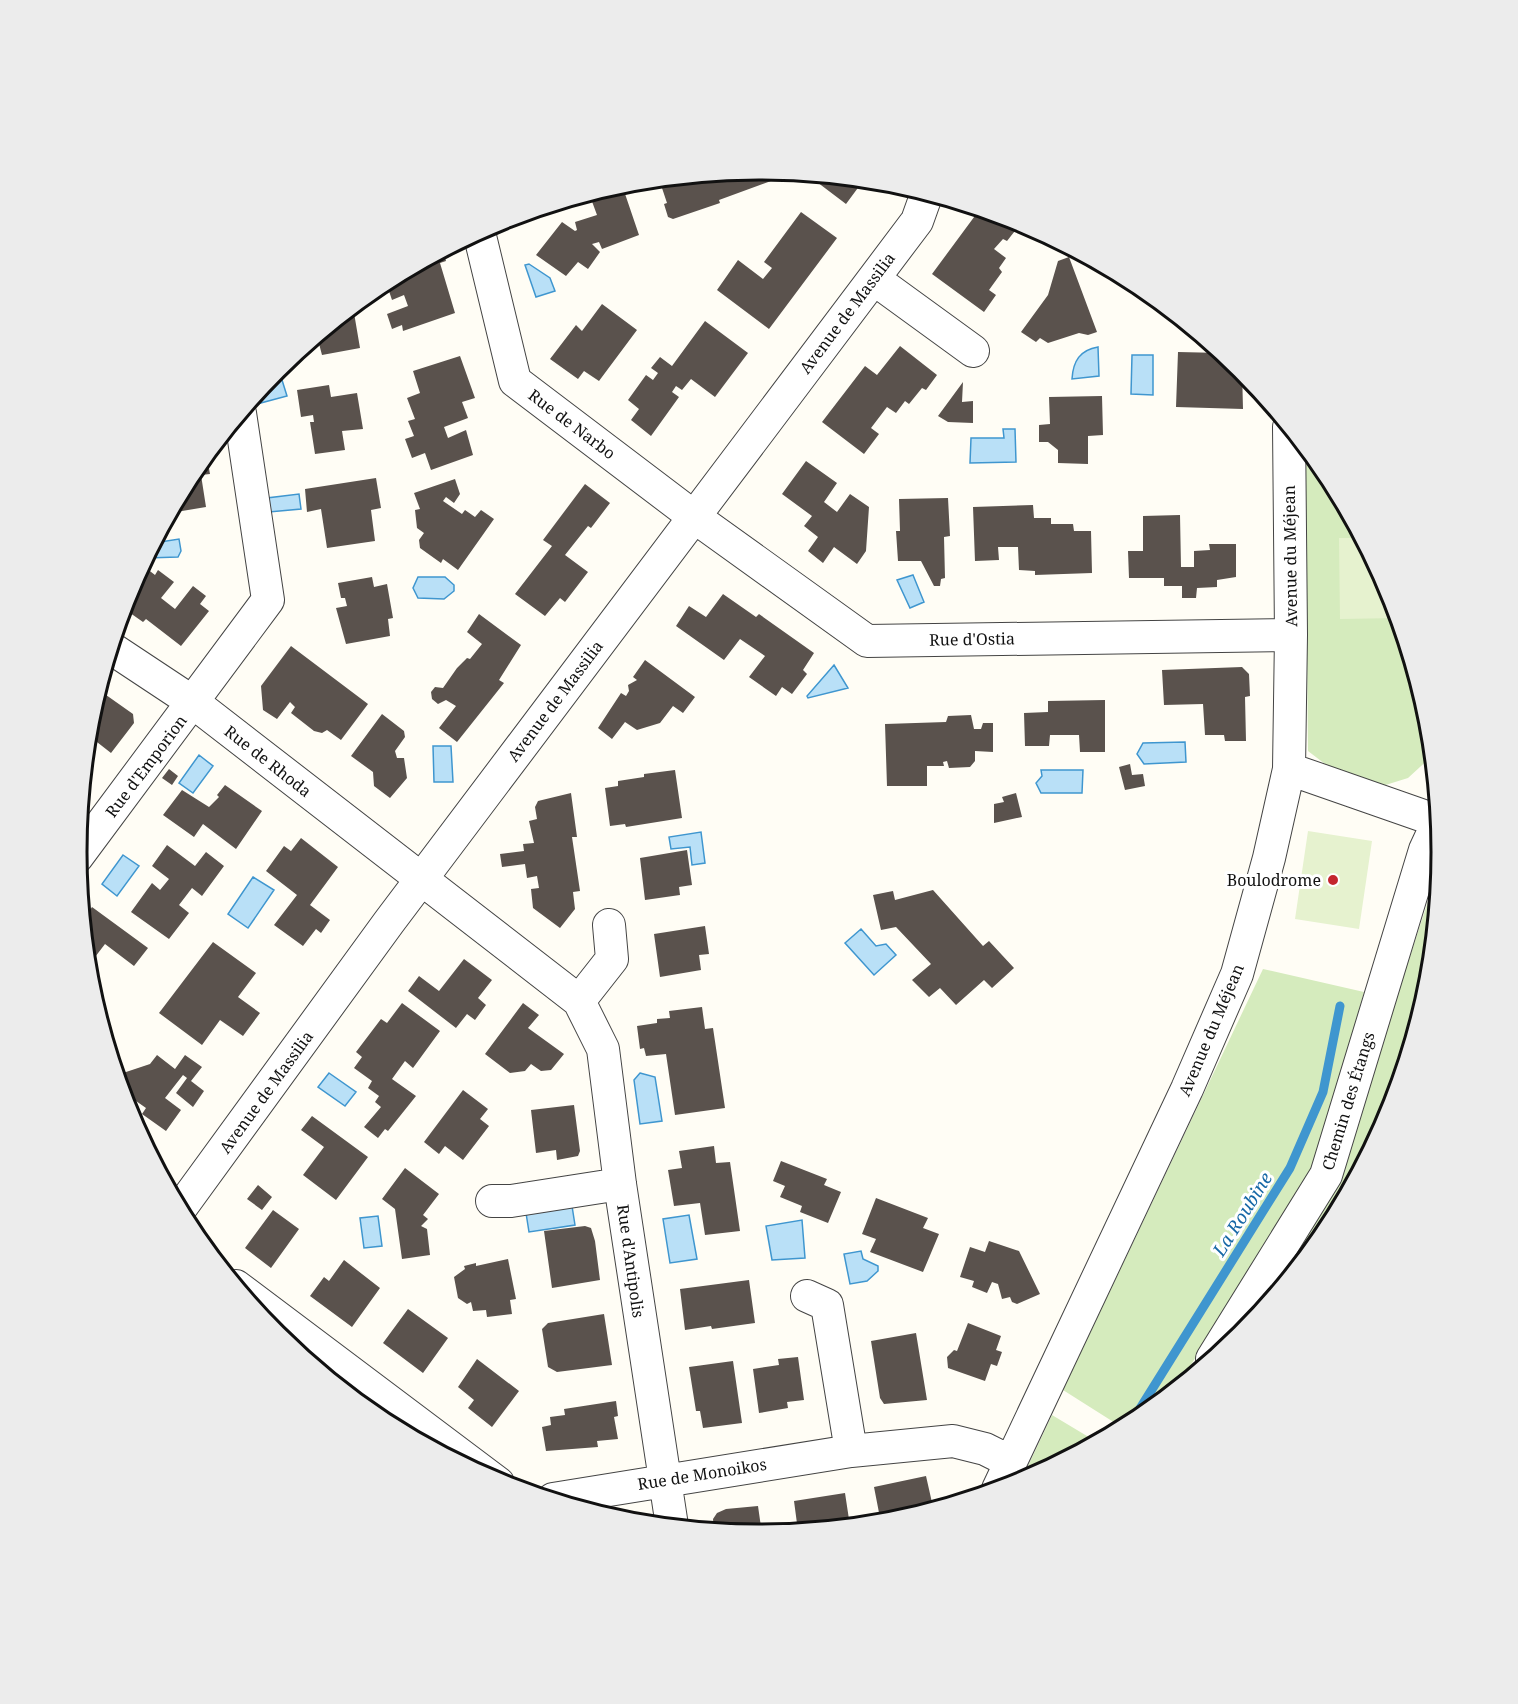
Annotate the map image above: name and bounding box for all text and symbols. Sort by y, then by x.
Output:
street label: Avenue de Massilia [794,248,900,378]
street label: Rue de Narbo [524,384,620,464]
street label: Avenue du Méjean [1278,485,1302,627]
street label: Rue d'Ostia [929,627,1015,651]
street label: Avenue de Massilia [502,636,608,766]
street label: Rue d'Emporion [100,710,192,822]
street label: Rue de Rhoda [220,720,316,802]
place label: Boulodrome [1227,869,1321,891]
marker: Boulodrome [1326,873,1340,887]
street label: Avenue du Méjean [1173,960,1249,1100]
street label: Avenue de Massilia [214,1026,318,1158]
street label: Chemin des Étangs [1316,1029,1380,1173]
water label: La Roubine [1206,1167,1277,1261]
street label: Rue d'Antipolis [612,1203,650,1319]
street label: Rue de Monoikos [636,1453,768,1495]

